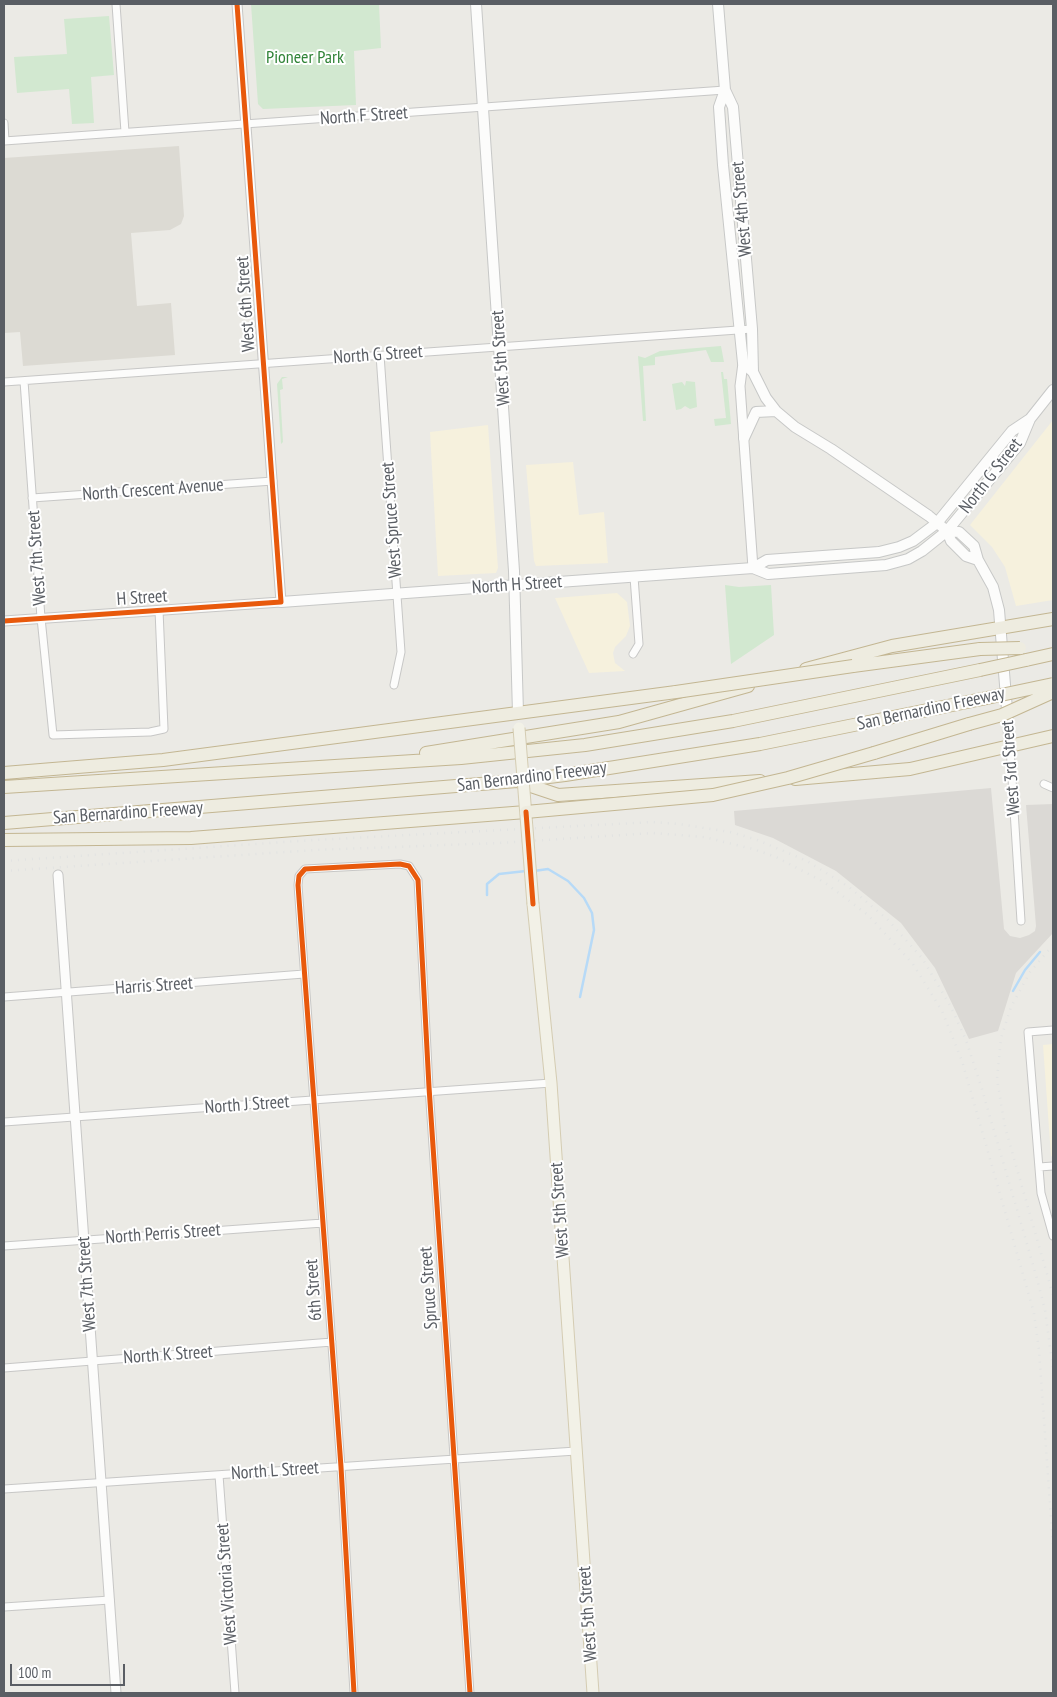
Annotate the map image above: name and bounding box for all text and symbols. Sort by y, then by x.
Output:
park label: Pioneer Park [266,47,344,69]
street label: North F Street [319,102,409,130]
street label: West 4th Street [727,160,757,258]
street label: West 6th Street [232,255,260,353]
street label: West 5th Street [487,309,515,407]
street label: North G Street [333,341,423,369]
street label: North G Street [955,434,1027,518]
street label: West Spruce Street [377,461,407,579]
street label: North Crescent Avenue [82,474,224,506]
street label: West 7th Street [23,510,51,606]
street label: North H Street [471,571,563,599]
street label: H Street [116,585,168,611]
street label: San Bernardino Freeway [855,683,1007,735]
street label: West 3rd Street [997,720,1025,816]
street label: San Bernardino Freeway [456,757,608,797]
street label: San Bernardino Freeway [52,797,204,829]
street label: Harris Street [114,973,194,999]
street label: North J Street [204,1091,290,1119]
street label: West 5th Street [546,1161,574,1259]
street label: North Perris Street [105,1219,221,1249]
street label: West 7th Street [73,1236,101,1332]
street label: Spruce Street [415,1246,443,1330]
street label: 6th Street [301,1258,327,1322]
street label: North K Street [123,1341,213,1369]
street label: North L Street [230,1457,320,1485]
street label: West Victoria Street [212,1522,242,1646]
street label: West 5th Street [574,1565,602,1663]
scale bar [12,1654,128,1686]
text: 100 m [18,1663,51,1682]

